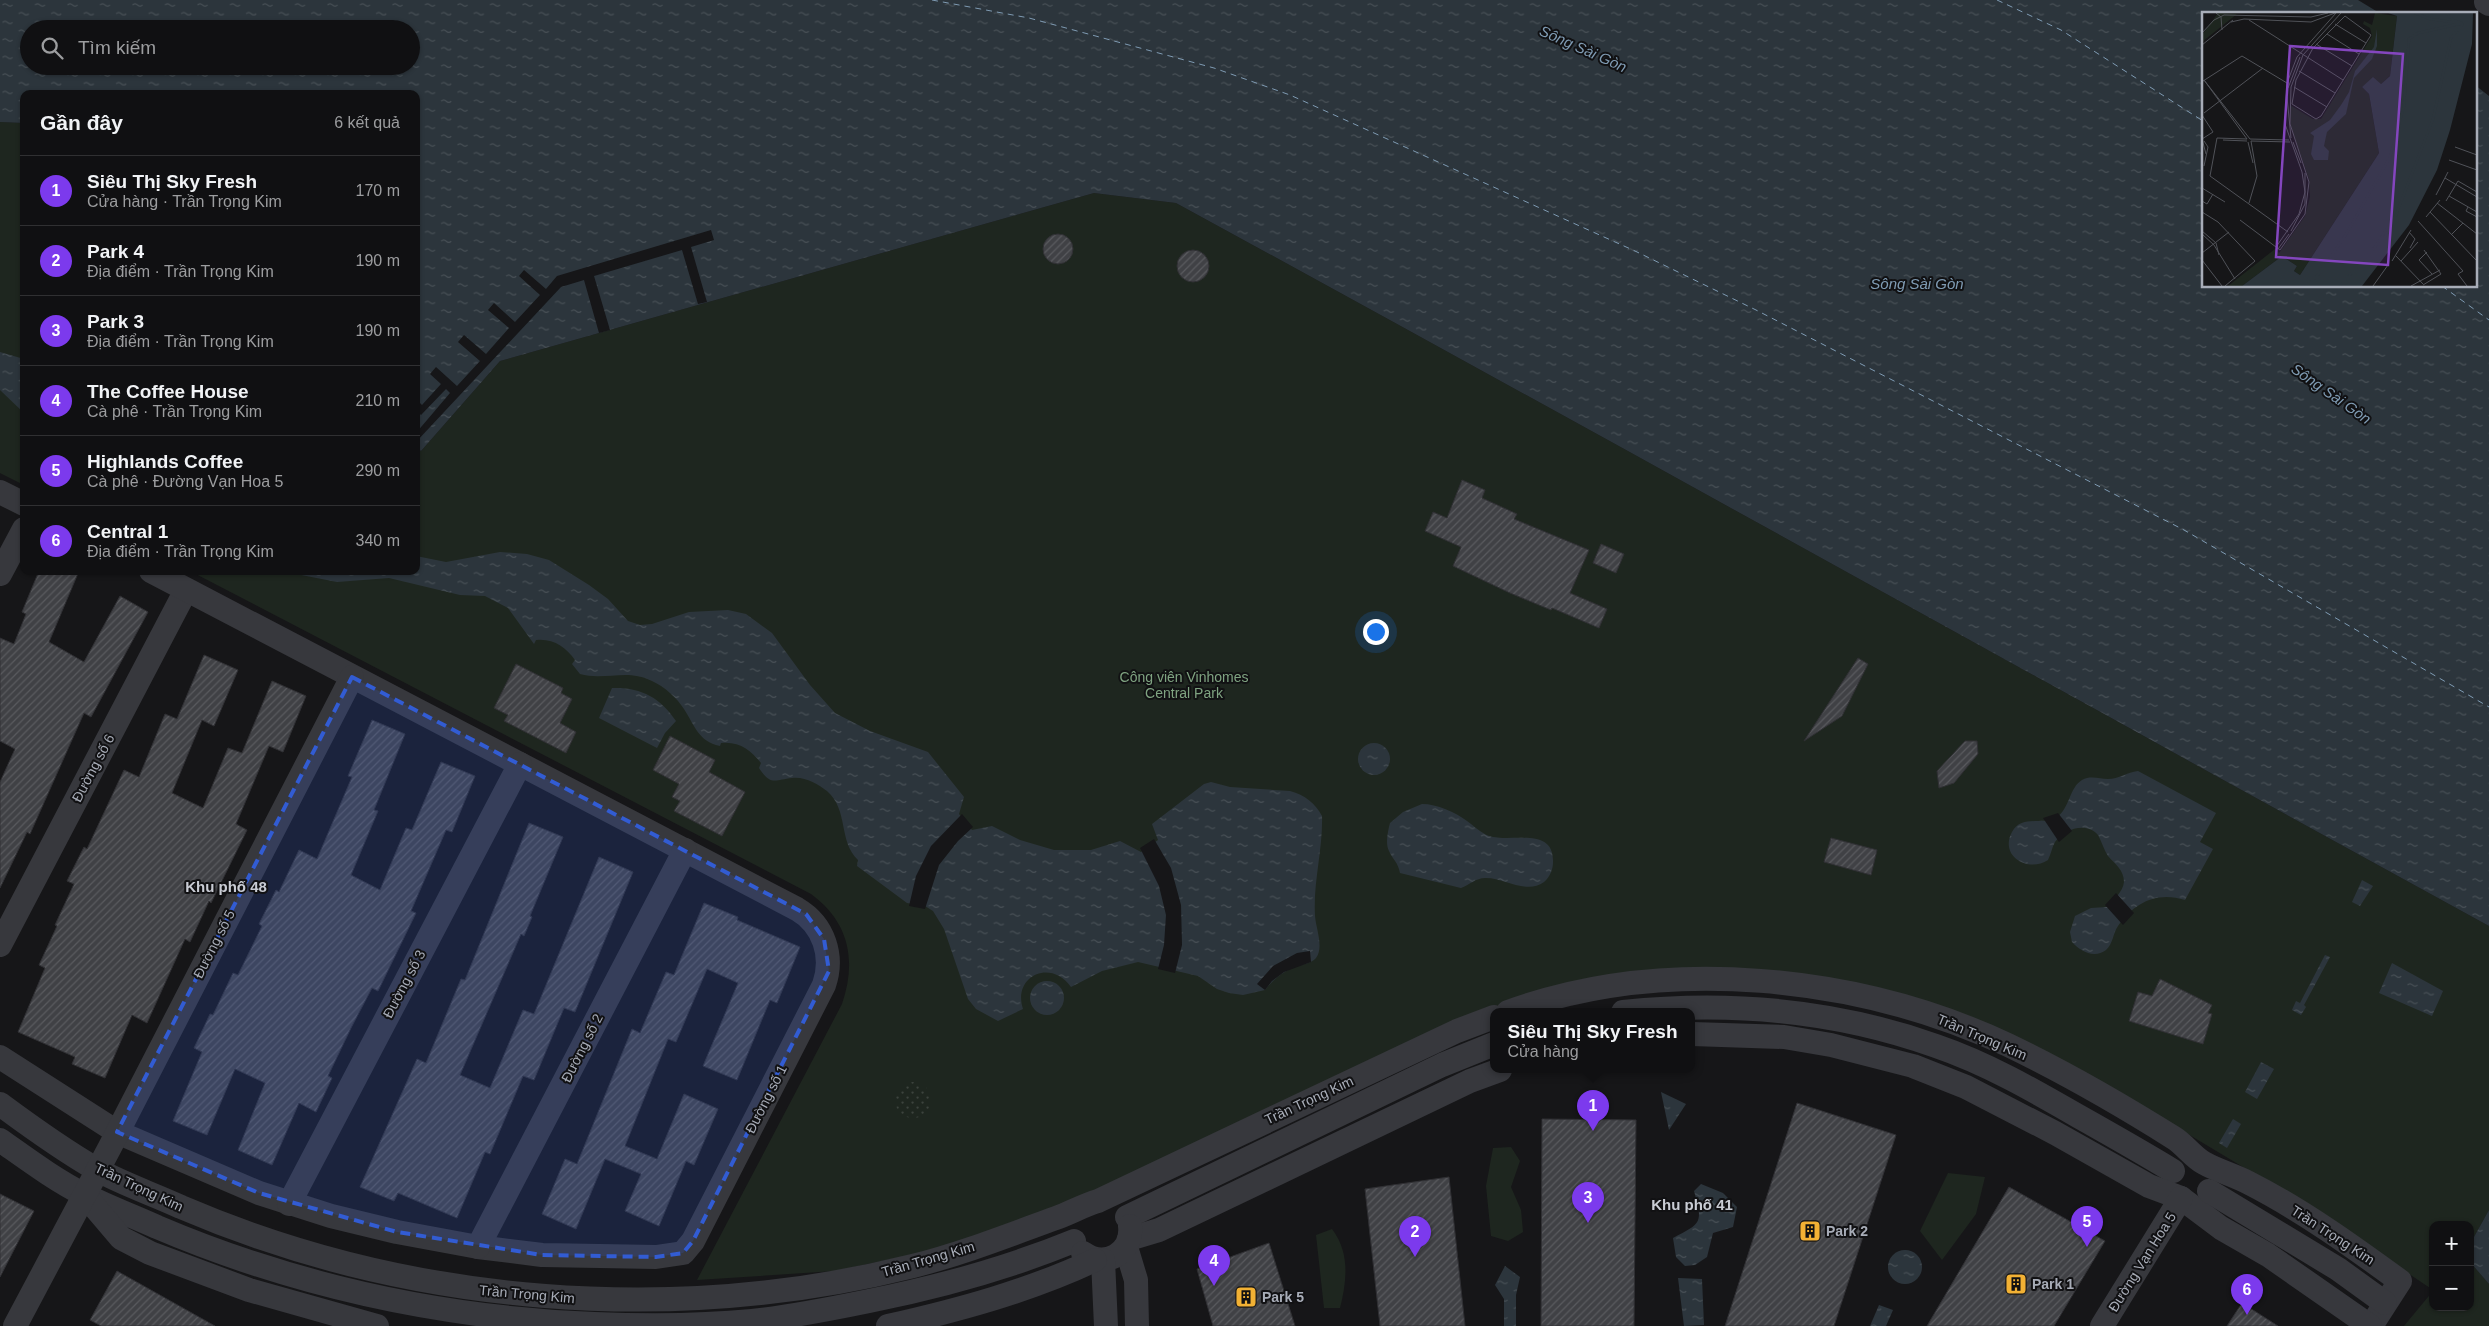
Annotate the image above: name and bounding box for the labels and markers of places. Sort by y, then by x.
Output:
pin: 1 [1577,1090,1609,1131]
pin: 3 [1572,1182,1604,1223]
pin: 5 [2071,1206,2103,1247]
pin: 2 [1399,1216,1431,1257]
building icon: Park 2 [1798,1219,1822,1243]
place label: Park 2 [1826,1223,1868,1239]
pin: 4 [1198,1245,1230,1286]
building icon: Park 1 [2004,1272,2028,1296]
pin: 6 [2231,1274,2263,1315]
place label: Park 1 [2032,1276,2074,1292]
building icon: Park 5 [1234,1285,1258,1309]
place label: Park 5 [1262,1289,1304,1305]

